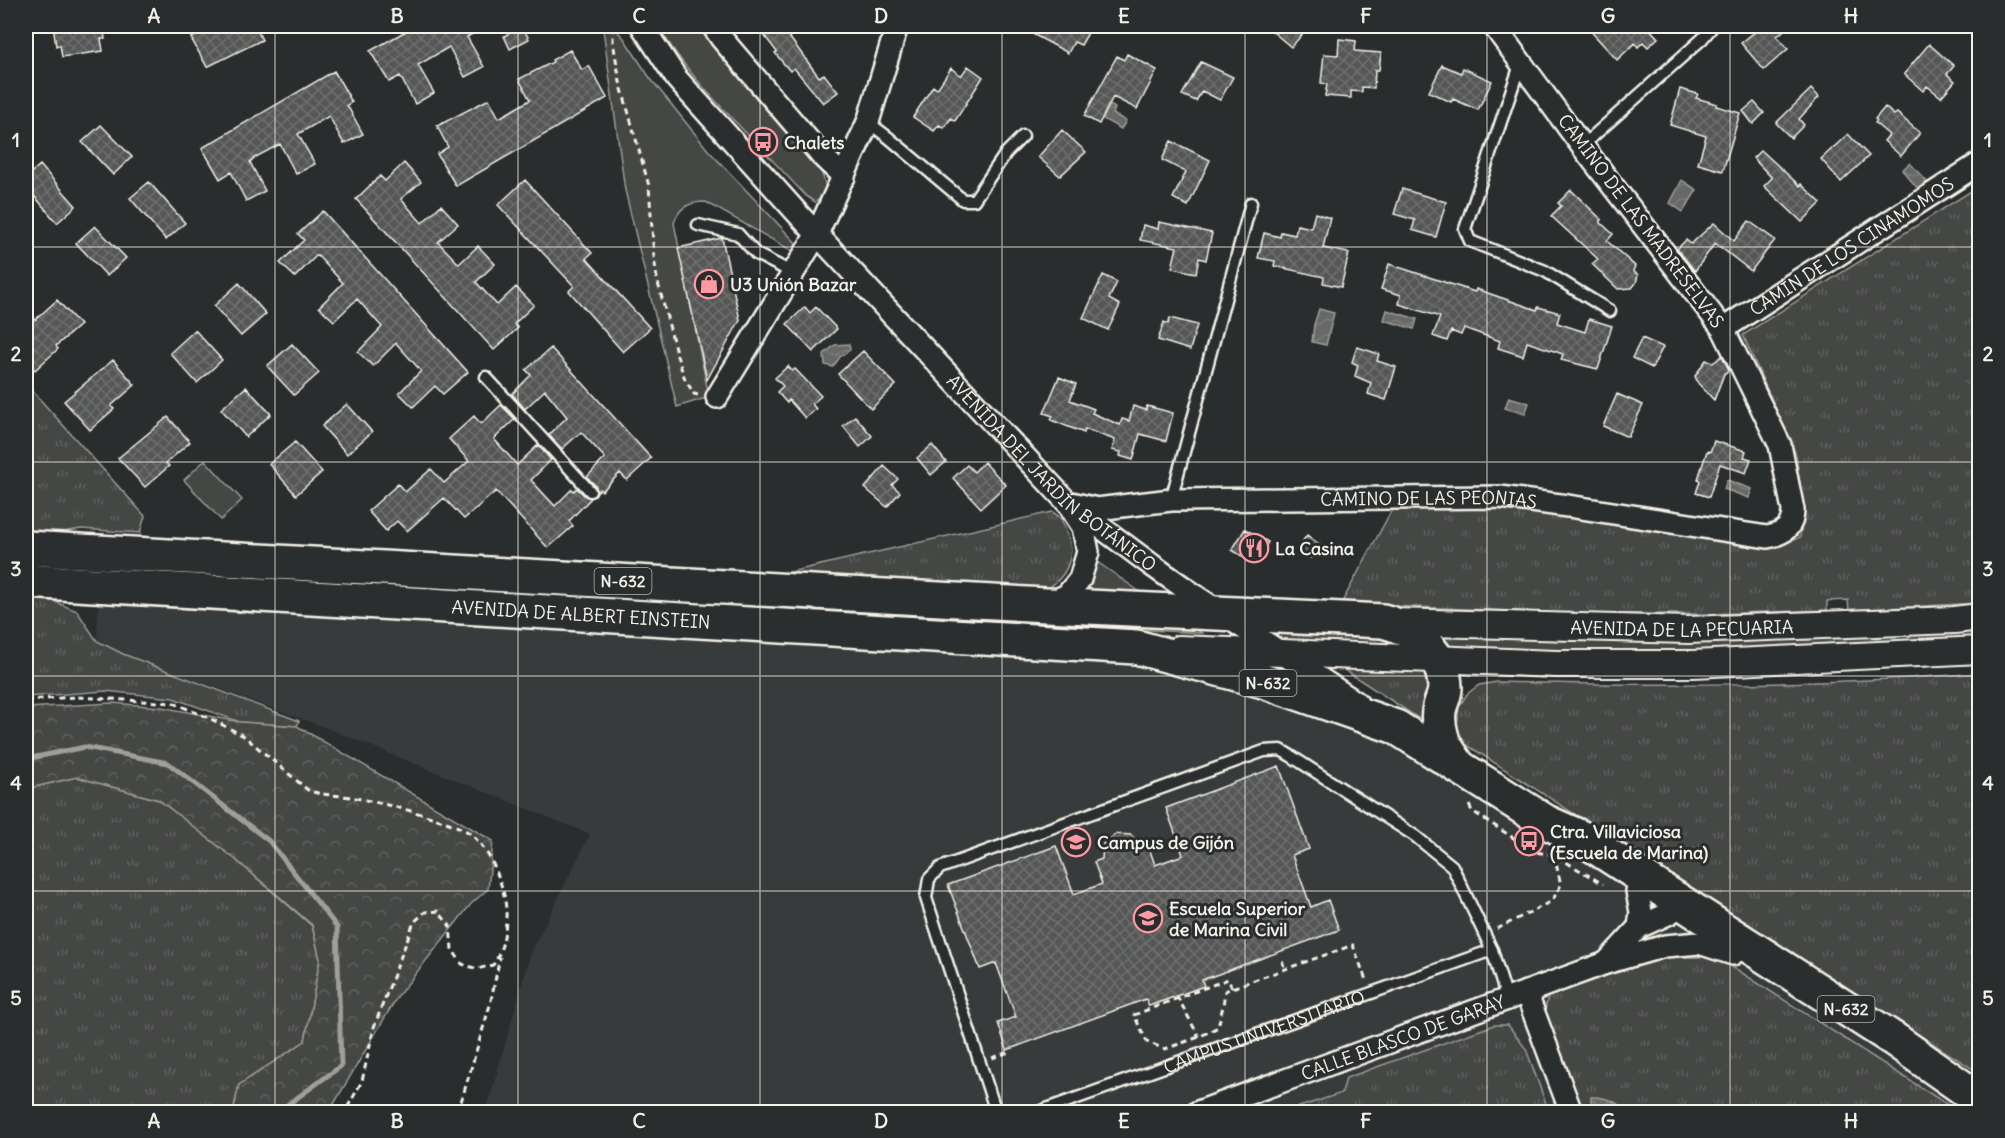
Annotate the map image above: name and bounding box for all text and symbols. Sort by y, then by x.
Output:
text: A [148,3,161,28]
text: B [390,3,404,28]
text: C [632,3,646,28]
text: D [874,3,888,28]
text: E [1118,3,1130,28]
text: F [1360,3,1372,28]
text: G [1601,3,1615,28]
text: H [1844,3,1858,28]
street label: CAMINO DE LAS MADRESELVAS [1553,110,1729,332]
bus stop icon: Chalets [747,126,779,158]
text: 1 [12,127,20,152]
text: 1 [1984,127,1992,152]
place label: Chalets [784,131,845,154]
street label: CAMÍN DE LOS CINAMOMOS [1745,172,1958,320]
shop icon: U3 Unión Bazar [693,268,725,300]
place label: U3 Unión Bazar [730,273,857,296]
text: 2 [11,341,22,366]
text: 2 [1983,341,1994,366]
street label: AVENIDA DEL JARDÍN BOTÁNICO [942,369,1161,576]
street label: CAMINO DE LAS PEONIAS [1320,485,1538,513]
restaurant icon: La Casina [1238,532,1270,564]
place label: La Casina [1275,537,1354,560]
text: 3 [10,556,22,581]
text: 3 [1982,556,1994,581]
road number: N-632 [594,568,652,594]
street label: AVENIDA DE ALBERT EINSTEIN [451,595,711,633]
street label: AVENIDA DE LA PECUARIA [1570,615,1794,642]
road number: N-632 [1240,670,1296,696]
text: 4 [10,770,22,795]
text: 4 [1982,770,1994,795]
place label: Ctra. Villaviciosa (Escuela de Marina) [1550,820,1708,864]
bus stop icon: Ctra. Villaviciosa (Escuela de Marina) [1513,825,1545,857]
school or university icon: Campus de Gijón [1060,826,1092,858]
place label: Campus de Gijón [1097,831,1235,854]
place label: Escuela Superior de Marina Civil [1169,897,1306,941]
school or university icon: Escuela Superior de Marina Civil [1132,902,1164,934]
text: 5 [10,985,22,1010]
street label: CAMPUS UNIVERSITARIO [1160,985,1368,1078]
text: 5 [1982,985,1994,1010]
street label: CALLE BLASCO DE GARAY [1298,989,1508,1085]
road number: N-632 [1818,996,1874,1022]
text: A [148,1108,161,1133]
text: B [390,1108,404,1133]
text: C [632,1108,646,1133]
text: D [874,1108,888,1133]
text: E [1118,1108,1130,1133]
text: F [1360,1108,1372,1133]
text: G [1601,1108,1615,1133]
text: H [1844,1108,1858,1133]

